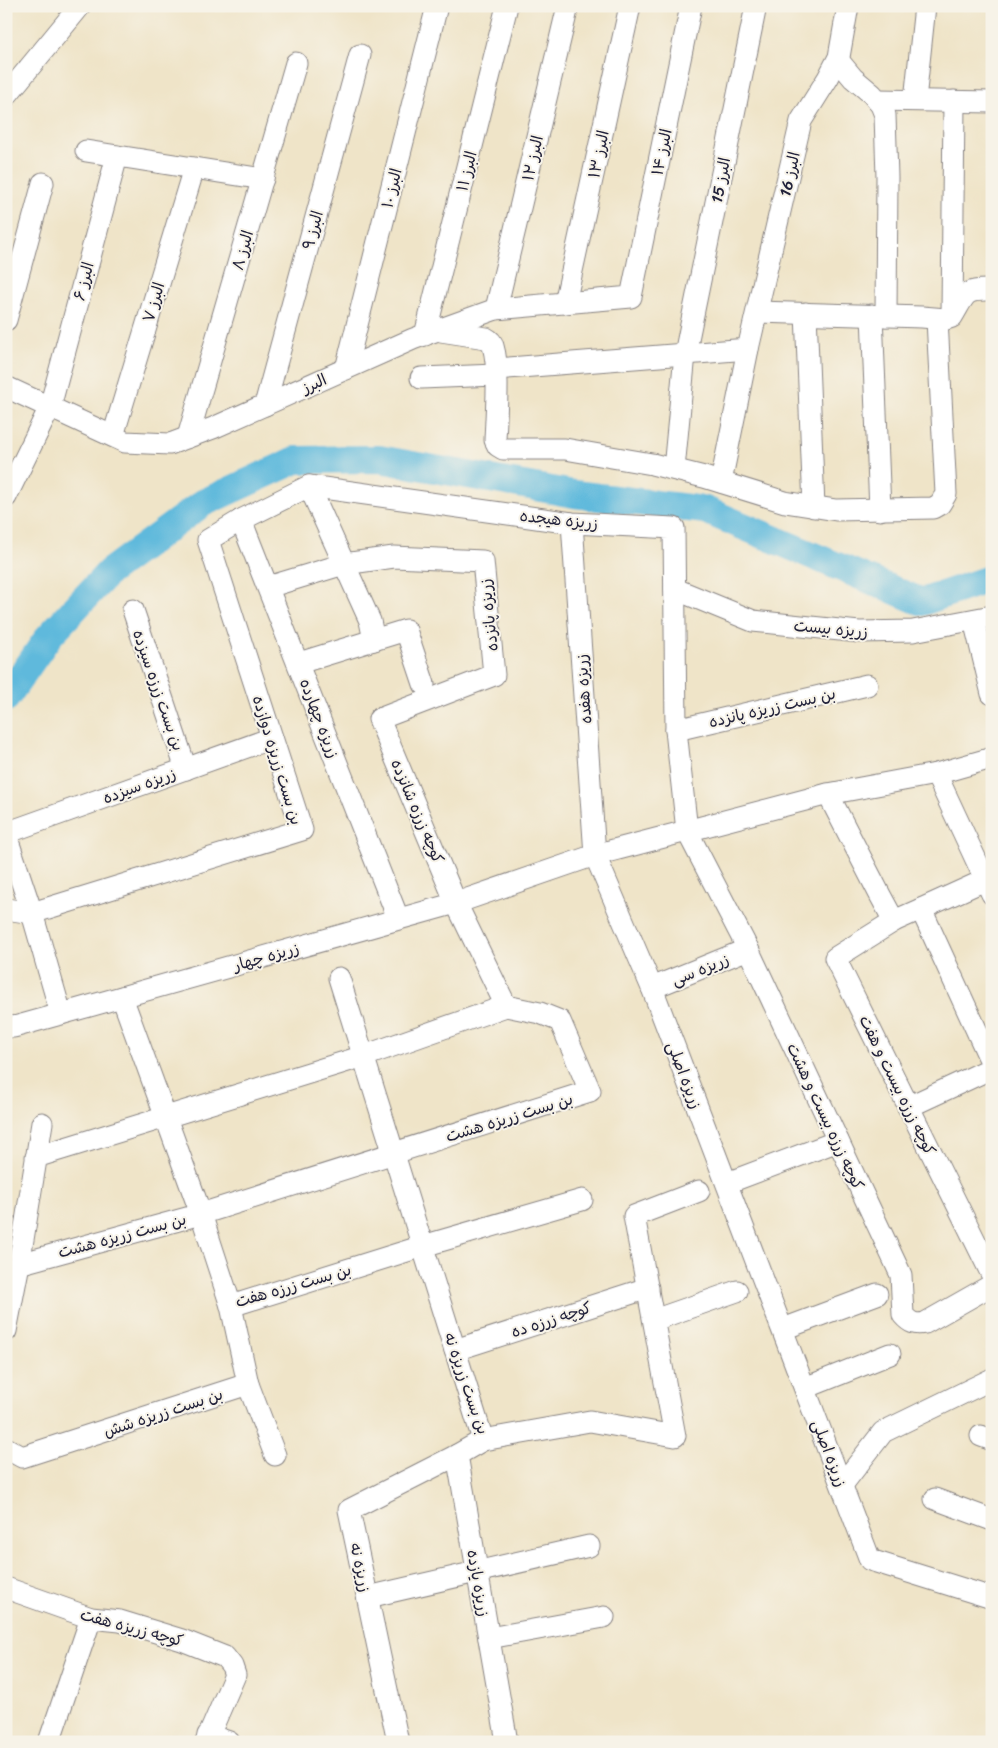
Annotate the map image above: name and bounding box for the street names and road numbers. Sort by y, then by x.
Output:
street label: البرز ۱۴ [642,126,681,178]
street label: البرز ۱۳ [579,127,618,181]
street label: البرز ۱۲ [513,132,552,184]
street label: البرز ۱۱ [447,148,486,195]
street label: البرز 16 [770,149,809,199]
street label: البرز 15 [702,155,739,205]
street label: البرز ۱۰ [373,165,410,211]
street label: البرز ۹ [293,207,332,253]
street label: البرز ۸ [223,227,262,274]
street label: البرز ۶ [64,258,103,304]
street label: البرز ۷ [134,278,173,326]
street label: البرز [295,365,332,403]
street label: زریزه هیجده [518,501,600,538]
street label: زریزه پانزده [470,577,507,653]
street label: زریزه بیست [793,611,869,646]
street label: بن بست زرزه سیزده [124,625,193,755]
street label: زریزه هفده [567,653,600,725]
street label: زریزه چهارده [291,674,348,762]
street label: بن بست زریزه پانزده [706,679,838,736]
street label: بن بست زریزه دوازده [244,692,311,829]
street label: کوچه زرزه شانزده [382,754,453,868]
street label: زریزه سیزده [98,759,180,812]
street label: زریزه چهار [228,933,303,980]
street label: زریزه سی [667,945,734,994]
street label: کوچه زرزه بیست و هفت [851,1010,944,1161]
street label: زریزه اصلی [658,1037,711,1113]
street label: کوچه زرزه بیست و هشت [779,1038,872,1195]
street label: بن بست زریزه هشت [442,1084,576,1151]
street label: بن بست زریزه هشت [55,1204,190,1267]
street label: بن بست زرزه هفت [232,1255,355,1316]
street label: کوچه زرزه ده [507,1293,595,1346]
street label: بن بست زریزه نه [435,1328,498,1438]
street label: بن بست زریزه شش [100,1380,227,1445]
street label: زریزه اصلی [803,1415,856,1491]
street label: زریزه نه [341,1539,380,1595]
street label: زریزه یازده [458,1547,499,1619]
street label: کوچه زریزه هفت [77,1600,187,1655]

